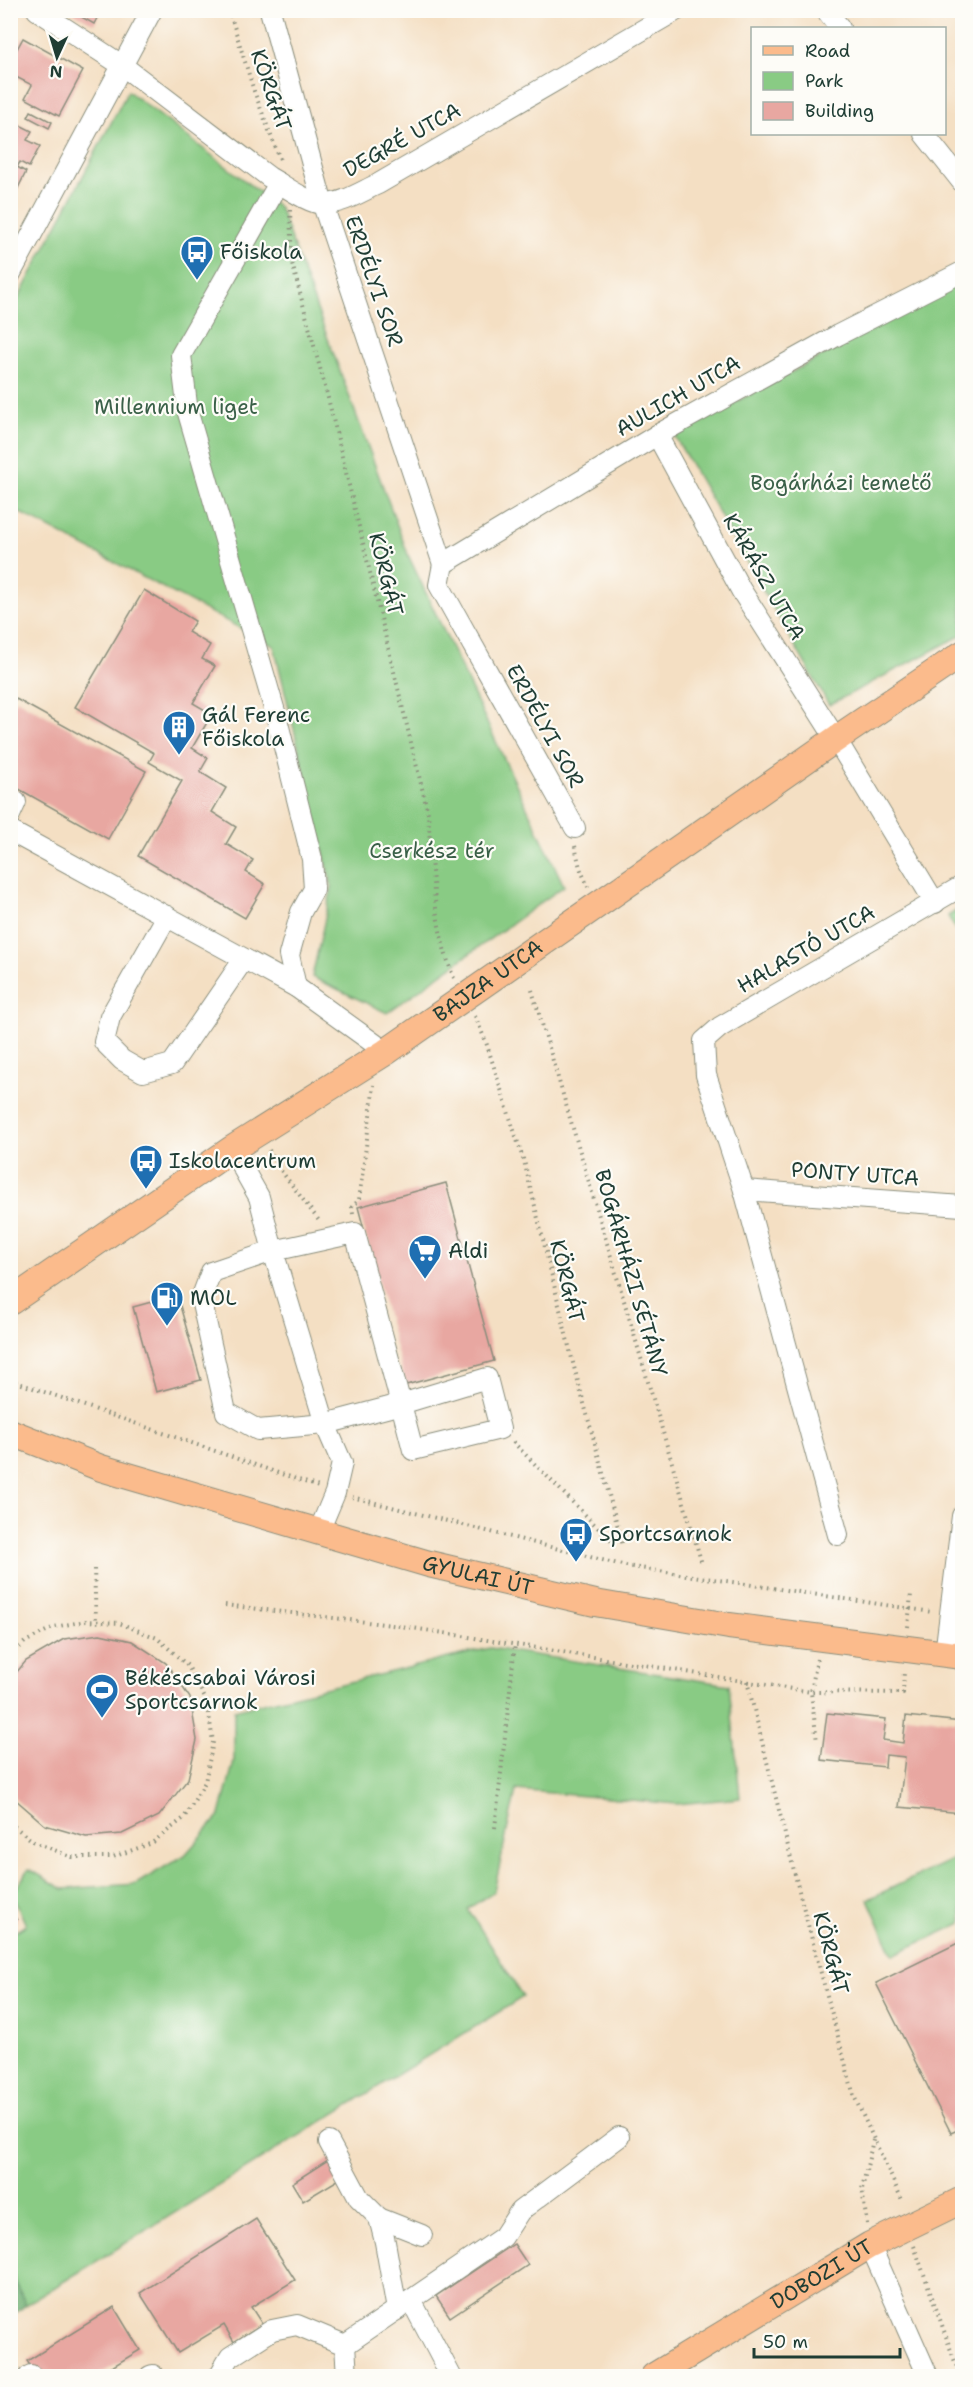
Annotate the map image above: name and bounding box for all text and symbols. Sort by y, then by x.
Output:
north arrow [27,27,87,87]
legend [751,27,946,135]
text: Road [805,39,850,63]
street label: KÖRGÁT [244,45,299,135]
text: N [49,61,63,82]
text: Park [805,69,844,93]
street label: DEGRÉ UTCA [338,95,466,184]
text: Building [805,99,874,123]
street label: ERDÉLYI SOR [339,211,410,350]
bus stop icon: Főiskola [179,234,215,281]
place label: Főiskola [220,238,302,266]
street label: AULICH UTCA [611,349,745,443]
park label: Millennium liget [94,393,258,421]
park label: Bogárházi temető [750,469,932,497]
street label: KÁRÁSZ UTCA [716,508,813,646]
street label: KÖRGÁT [362,529,411,618]
street label: ERDÉLYI SOR [500,659,591,793]
place label: Gál Ferenc Főiskola [202,701,310,753]
building icon: Gál Ferenc Főiskola [161,709,197,756]
park label: Cserkész tér [369,837,495,865]
street label: HALASTÓ UTCA [732,897,880,1000]
street label: BAJZA UTCA [428,933,548,1029]
bus stop icon: Iskolacentrum [128,1143,164,1190]
place label: Iskolacentrum [169,1147,316,1175]
street label: PONTY UTCA [790,1156,920,1192]
street label: BOGÁRHÁZI SÉTÁNY [588,1166,675,1380]
supermarket icon: Aldi [407,1233,443,1280]
street label: KÖRGÁT [543,1236,592,1325]
place label: Aldi [448,1237,488,1265]
fuel station icon: MOL [149,1280,185,1327]
place label: MOL [190,1284,237,1312]
bus stop icon: Sportcsarnok [558,1516,594,1563]
place label: Sportcsarnok [599,1520,732,1548]
street label: GYULAI ÚT [420,1549,536,1602]
place label: Békéscsabai Városi Sportcsarnok [125,1664,316,1716]
sports icon: Békéscsabai Városi Sportcsarnok [84,1672,120,1719]
street label: KÖRGÁT [807,1908,856,1998]
street label: DOBOZI ÚT [765,2233,878,2316]
scale bar [754,2321,900,2359]
text: 50 m [763,2330,808,2354]

